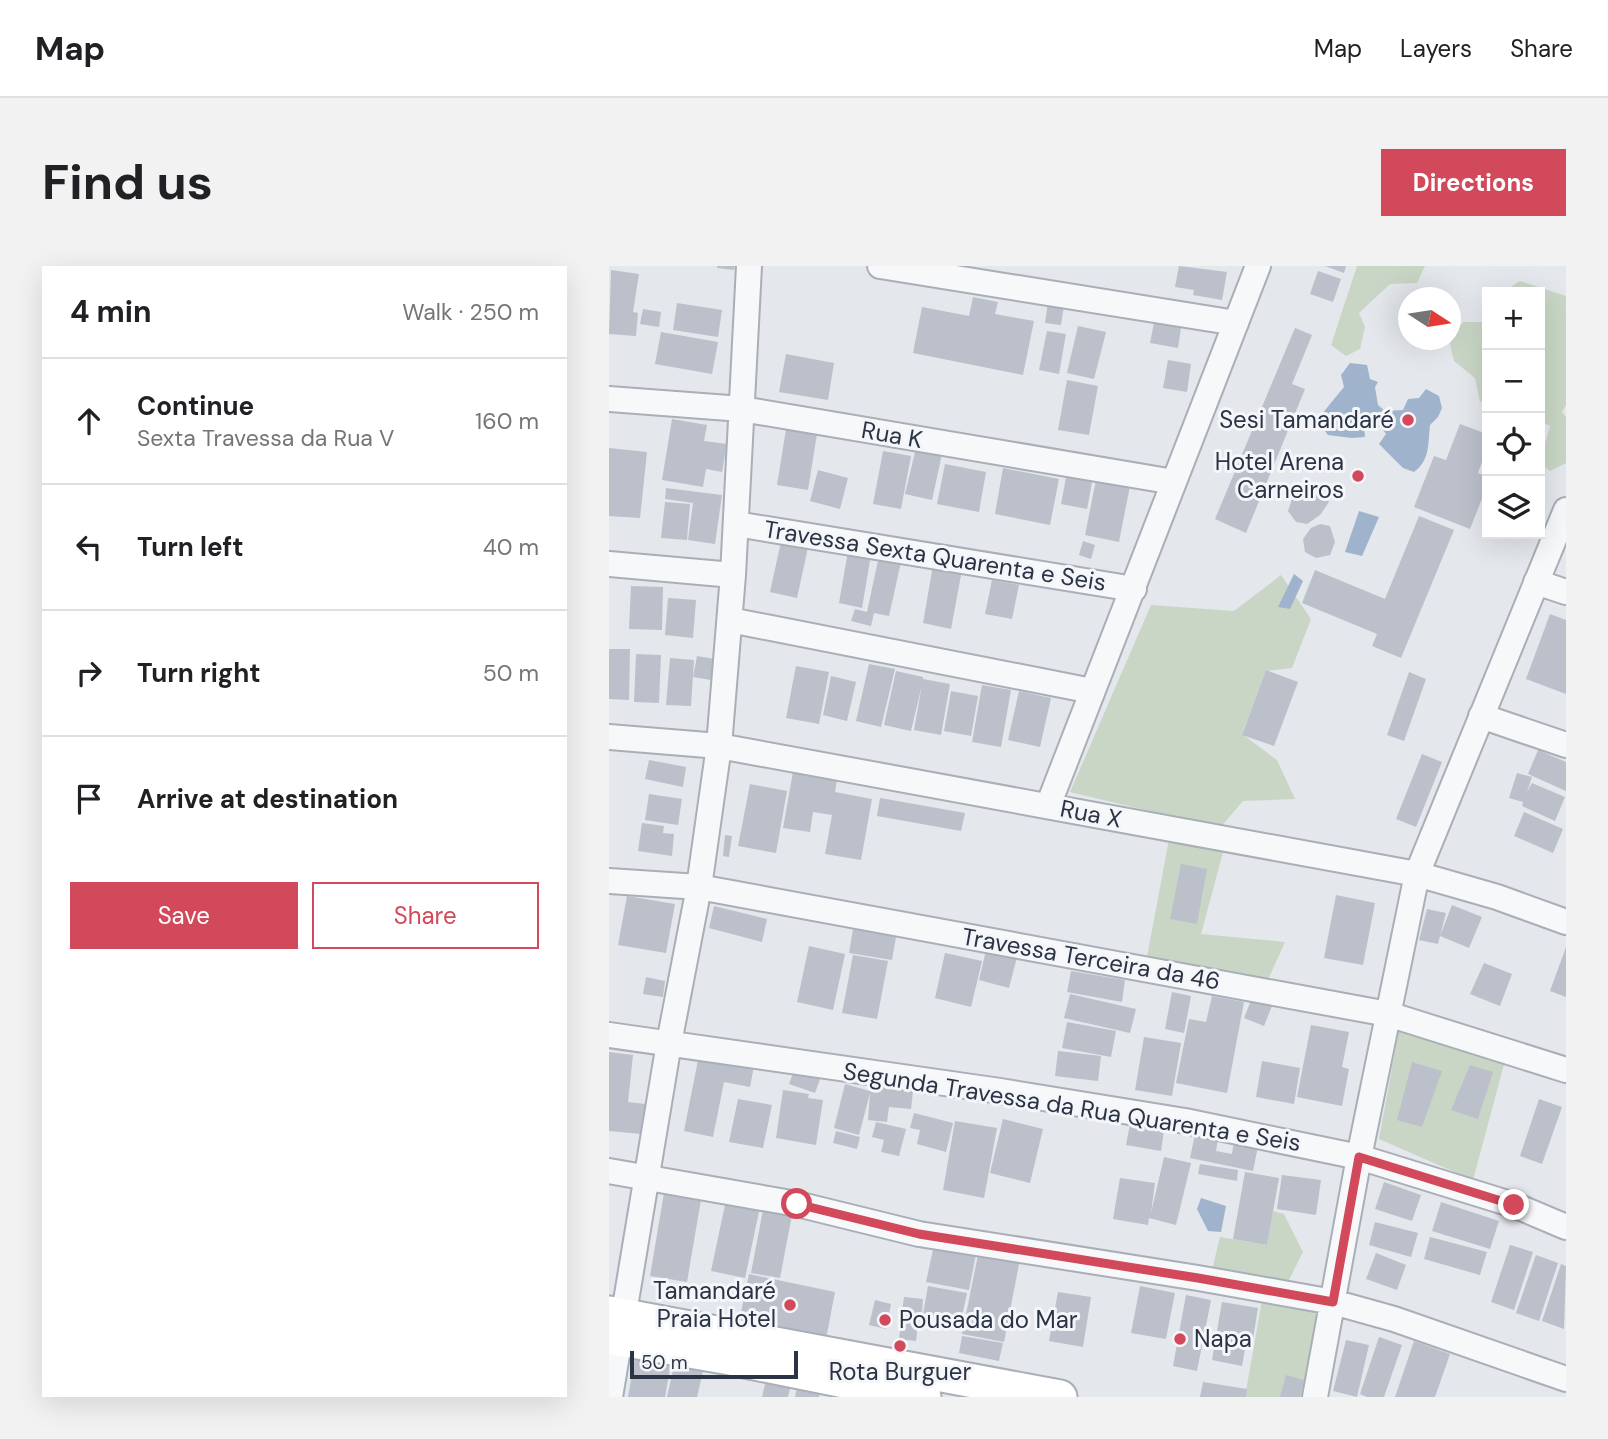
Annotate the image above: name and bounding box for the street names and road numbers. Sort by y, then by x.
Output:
street label: Rua K [859,414,925,455]
street label: Travessa Sexta Quarenta e Seis [762,513,1108,598]
street label: Rua X [1058,792,1124,835]
street label: Travessa Terceira da 46 [960,921,1223,996]
street label: Segunda Travessa da Rua Quarenta e Seis [841,1055,1303,1158]

